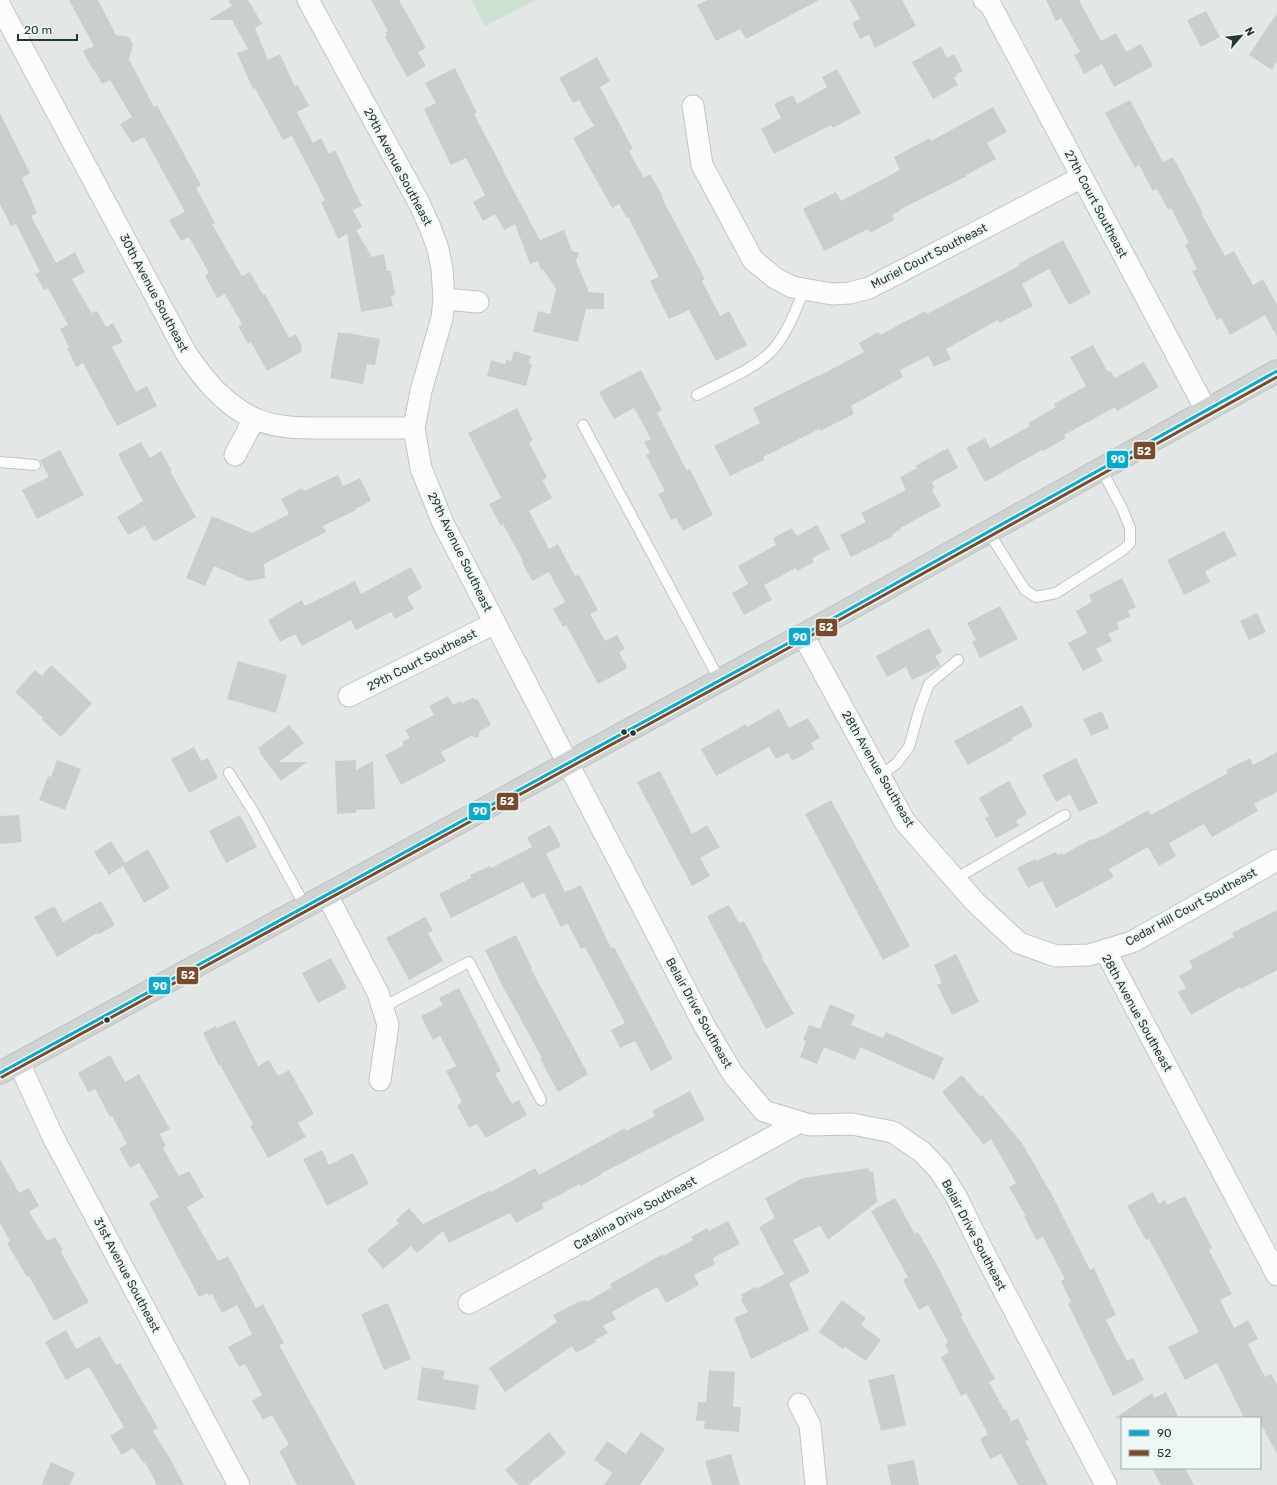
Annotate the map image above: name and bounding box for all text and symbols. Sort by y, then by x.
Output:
scale bar [18,16,77,42]
north arrow [1221,16,1261,56]
text: 20 m [24,23,52,37]
text: N [1242,25,1257,38]
street label: 29th Avenue Southeast [361,106,435,229]
street label: 27th Court Southeast [1062,148,1131,261]
street label: Muriel Court Southeast [868,220,990,291]
street label: 30th Avenue Southeast [117,231,191,355]
line badge: 52 [1133,441,1156,460]
text: 52 [1137,445,1151,458]
line badge: 90 [1106,450,1129,469]
text: 90 [1111,453,1125,466]
street label: 29th Avenue Southeast [425,490,495,614]
line badge: 52 [815,618,838,637]
text: 52 [819,621,833,634]
street label: 29th Court Southeast [365,626,479,694]
line badge: 90 [788,627,811,646]
text: 90 [793,631,807,644]
street label: 28th Avenue Southeast [839,708,917,830]
unlabelled marker [619,727,629,737]
unlabelled marker [628,728,638,738]
line badge: 52 [496,792,519,811]
text: 52 [500,795,514,808]
line badge: 90 [468,802,491,821]
text: 90 [473,805,487,818]
street label: Cedar Hill Court Southeast [1123,865,1259,949]
street label: 28th Avenue Southeast [1099,952,1175,1074]
street label: Belair Drive Southeast [663,955,735,1071]
line badge: 52 [176,966,199,985]
text: 52 [181,969,195,982]
line badge: 90 [148,976,171,995]
text: 90 [153,980,167,993]
unlabelled marker [102,1015,112,1025]
street label: Catalina Drive Southeast [571,1173,699,1253]
street label: Belair Drive Southeast [939,1177,1009,1293]
street label: 31st Avenue Southeast [91,1215,163,1335]
legend [1121,1417,1261,1469]
text: 90 [1157,1426,1172,1440]
text: 52 [1157,1446,1171,1460]

